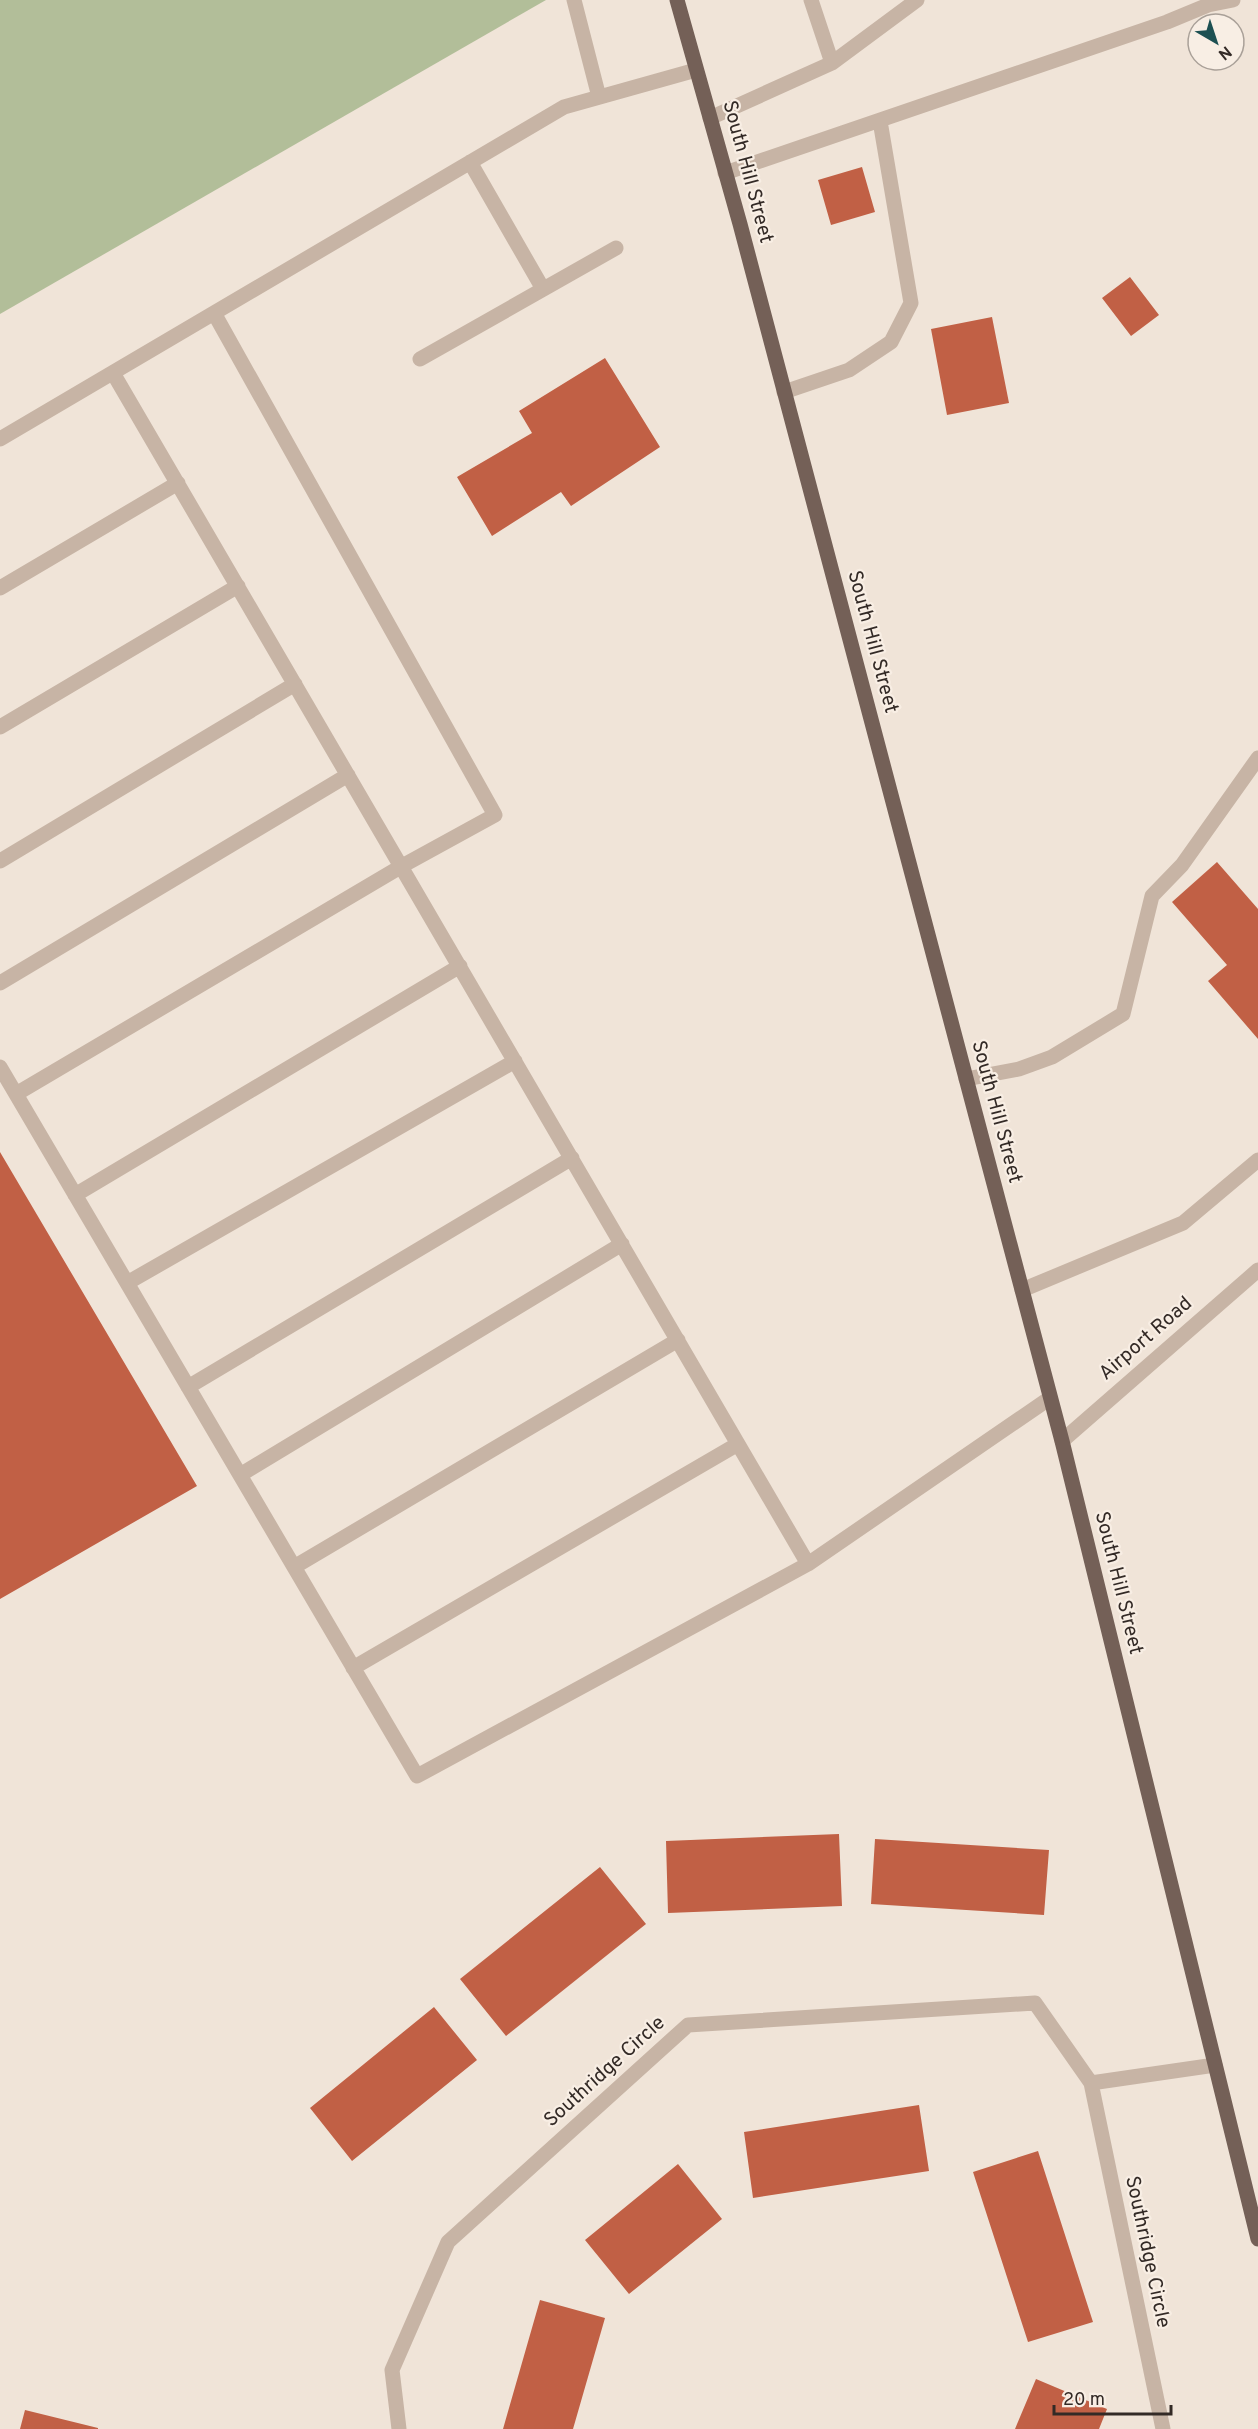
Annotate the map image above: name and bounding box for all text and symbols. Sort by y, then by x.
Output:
north arrow [1186,12,1246,72]
text: N [1213,41,1235,63]
street label: South Hill Street [715,98,779,246]
street label: South Hill Street [840,568,904,716]
street label: South Hill Street [964,1038,1028,1186]
street label: Airport Road [1094,1291,1198,1387]
street label: South Hill Street [1088,1509,1148,1657]
street label: Southridge Circle [539,2011,671,2133]
street label: Southridge Circle [1118,2174,1176,2330]
scale bar [1054,2378,1171,2416]
text: 20 m [1063,2389,1105,2412]

